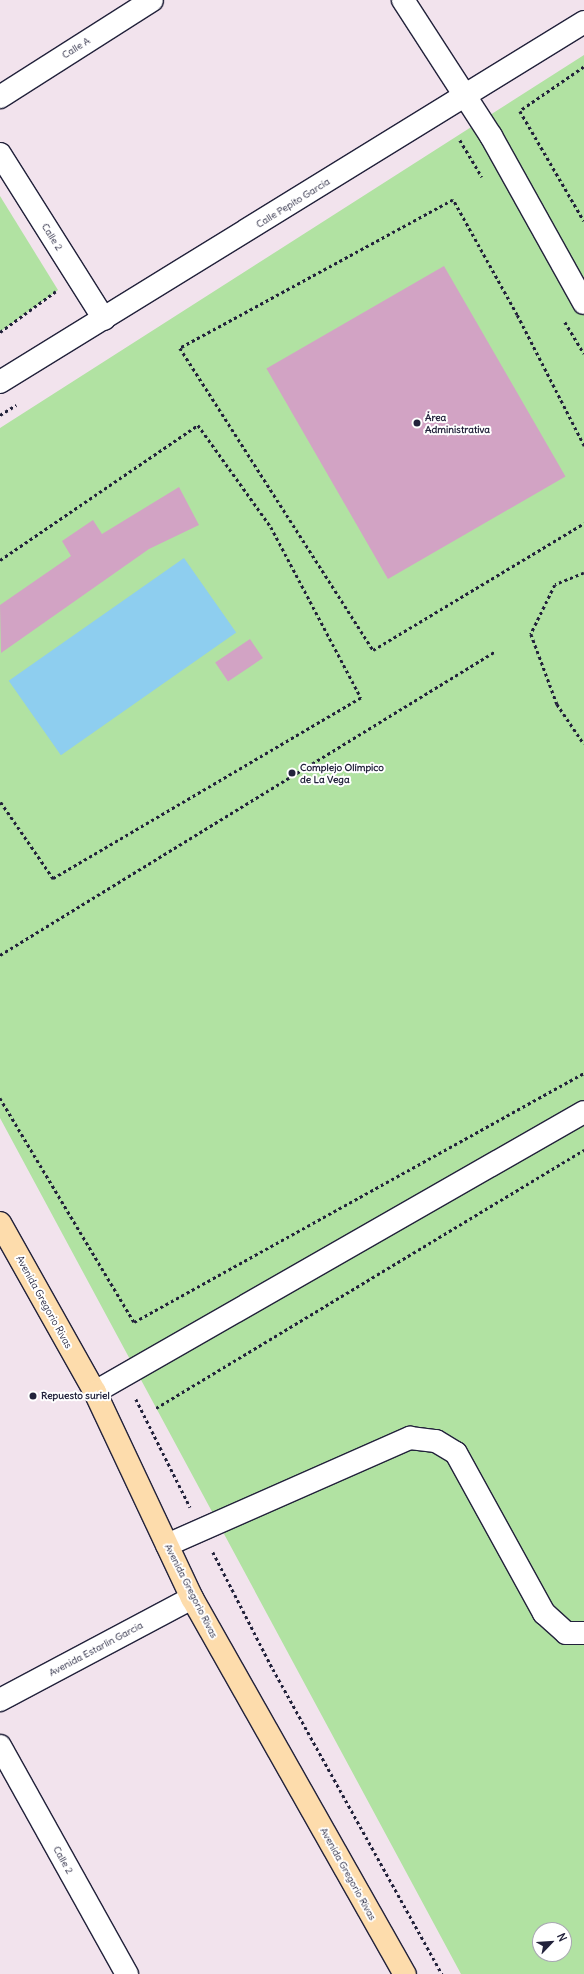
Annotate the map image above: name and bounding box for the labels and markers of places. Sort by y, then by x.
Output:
place label: Área Administrativa [425,411,490,434]
marker: Área Administrativa [412,418,422,428]
place label: Complejo Olímpico de La Vega [300,761,384,784]
marker: Complejo Olímpico de La Vega [287,768,297,778]
place label: Repuesto suriel [41,1390,110,1402]
marker: Repuesto suriel [28,1391,38,1401]

